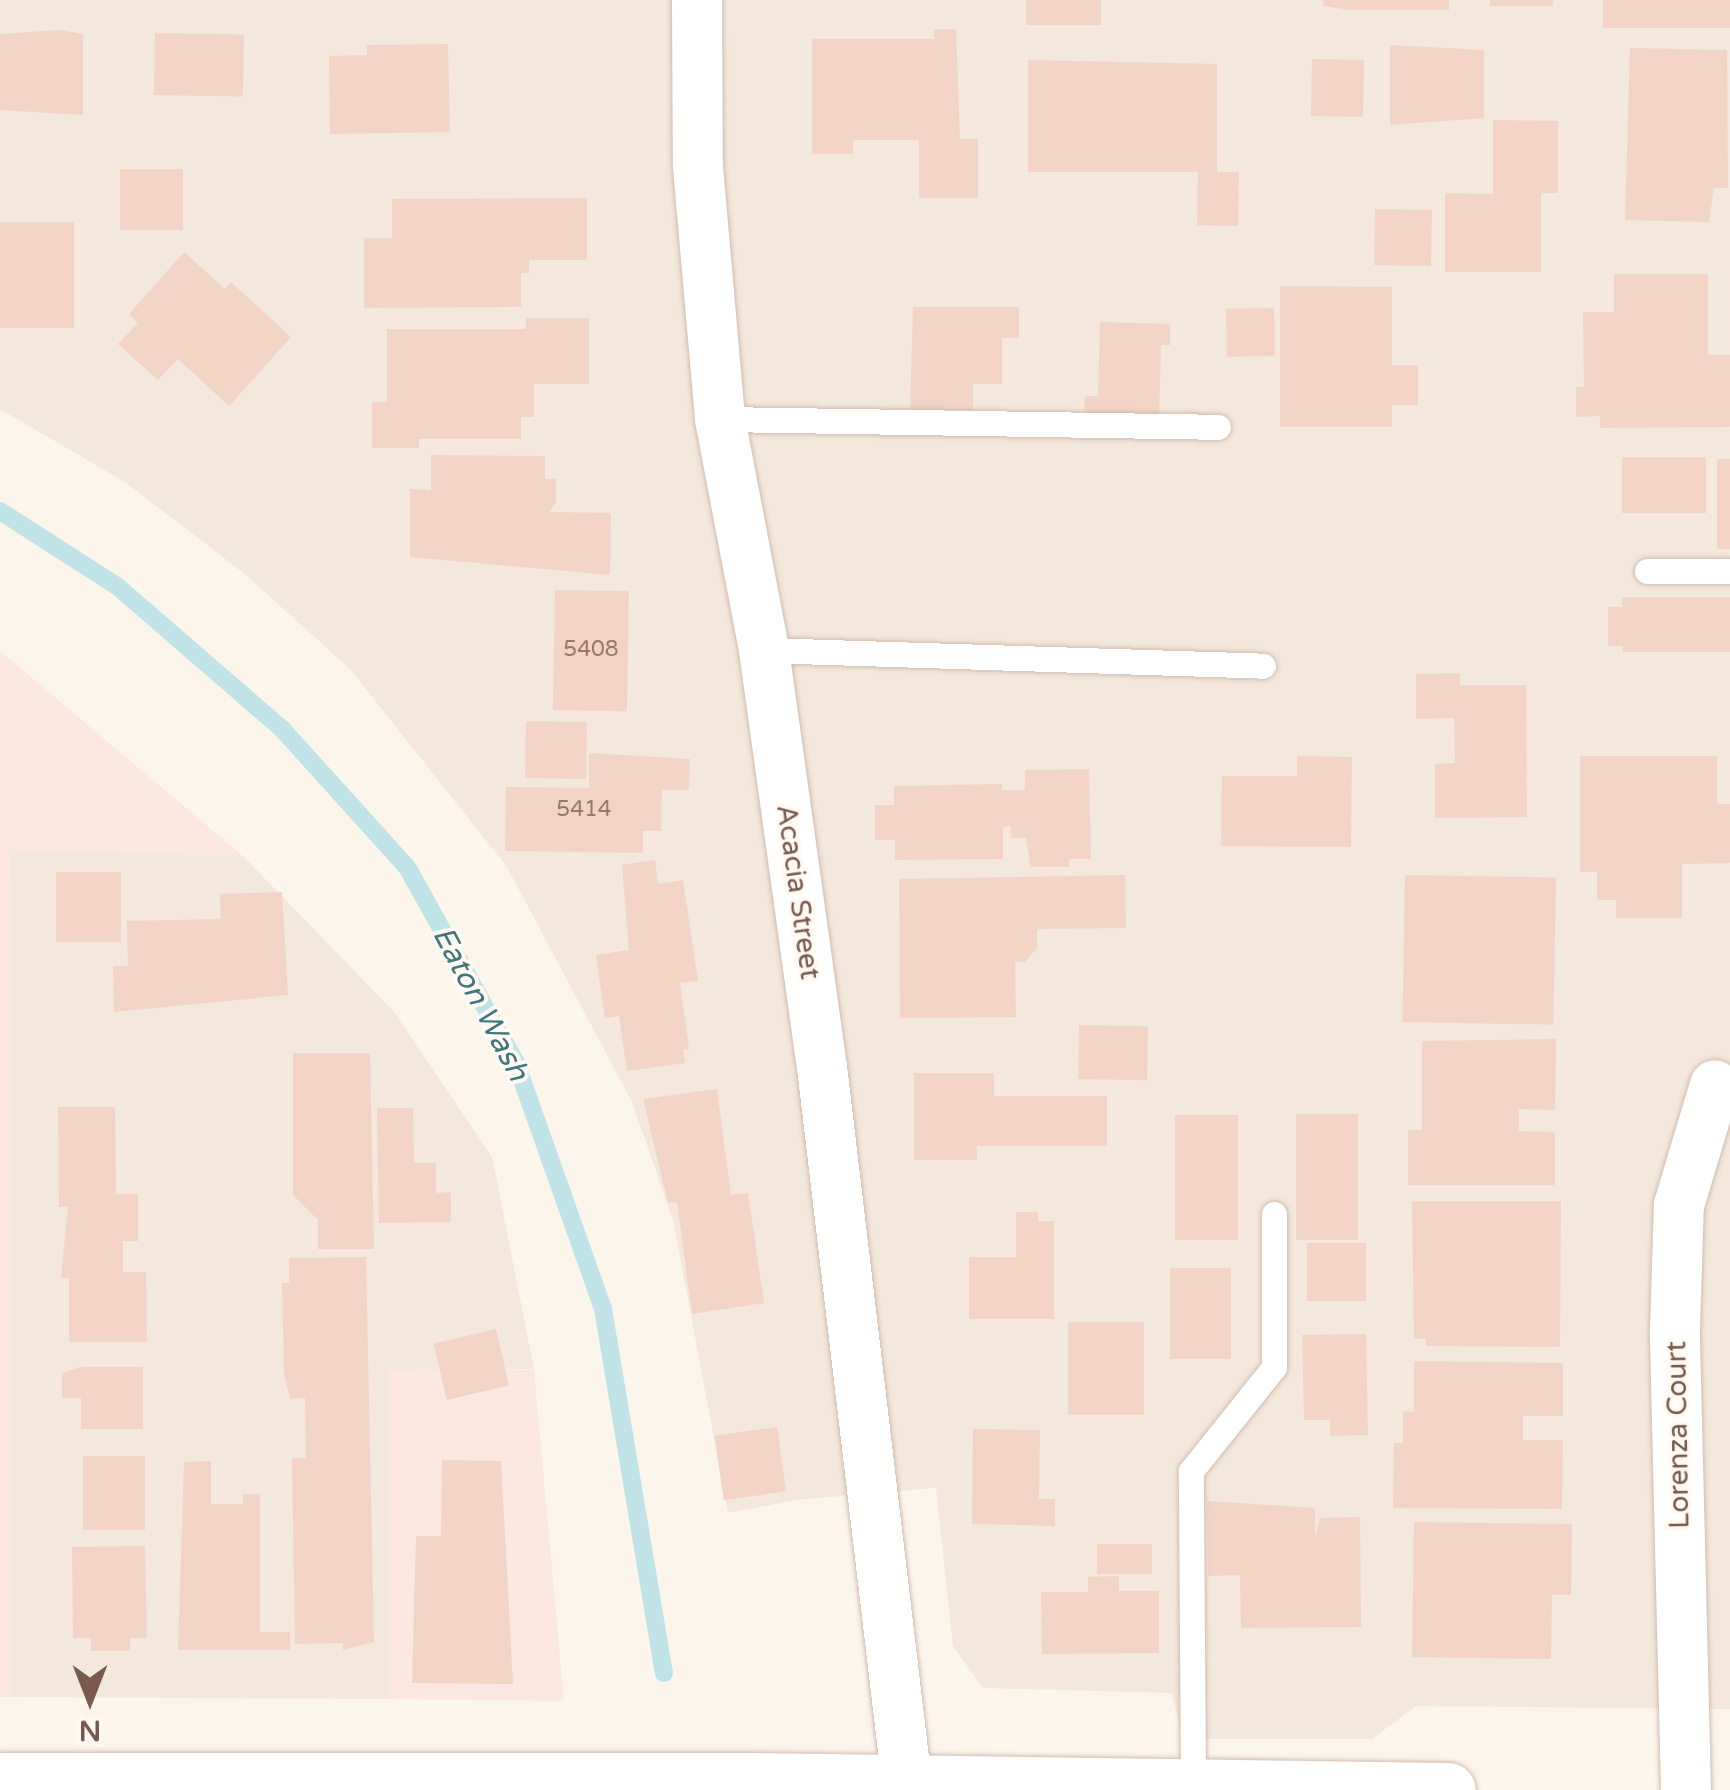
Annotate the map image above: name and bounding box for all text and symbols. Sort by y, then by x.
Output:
house number: 5408 [563,637,619,663]
house number: 5414 [556,797,612,823]
street label: Acacia Street [769,802,827,982]
water label: Eaton Wash [424,921,536,1087]
street label: Lorenza Court [1660,1341,1696,1529]
north arrow [40,1650,140,1750]
text: N [79,1713,101,1747]

